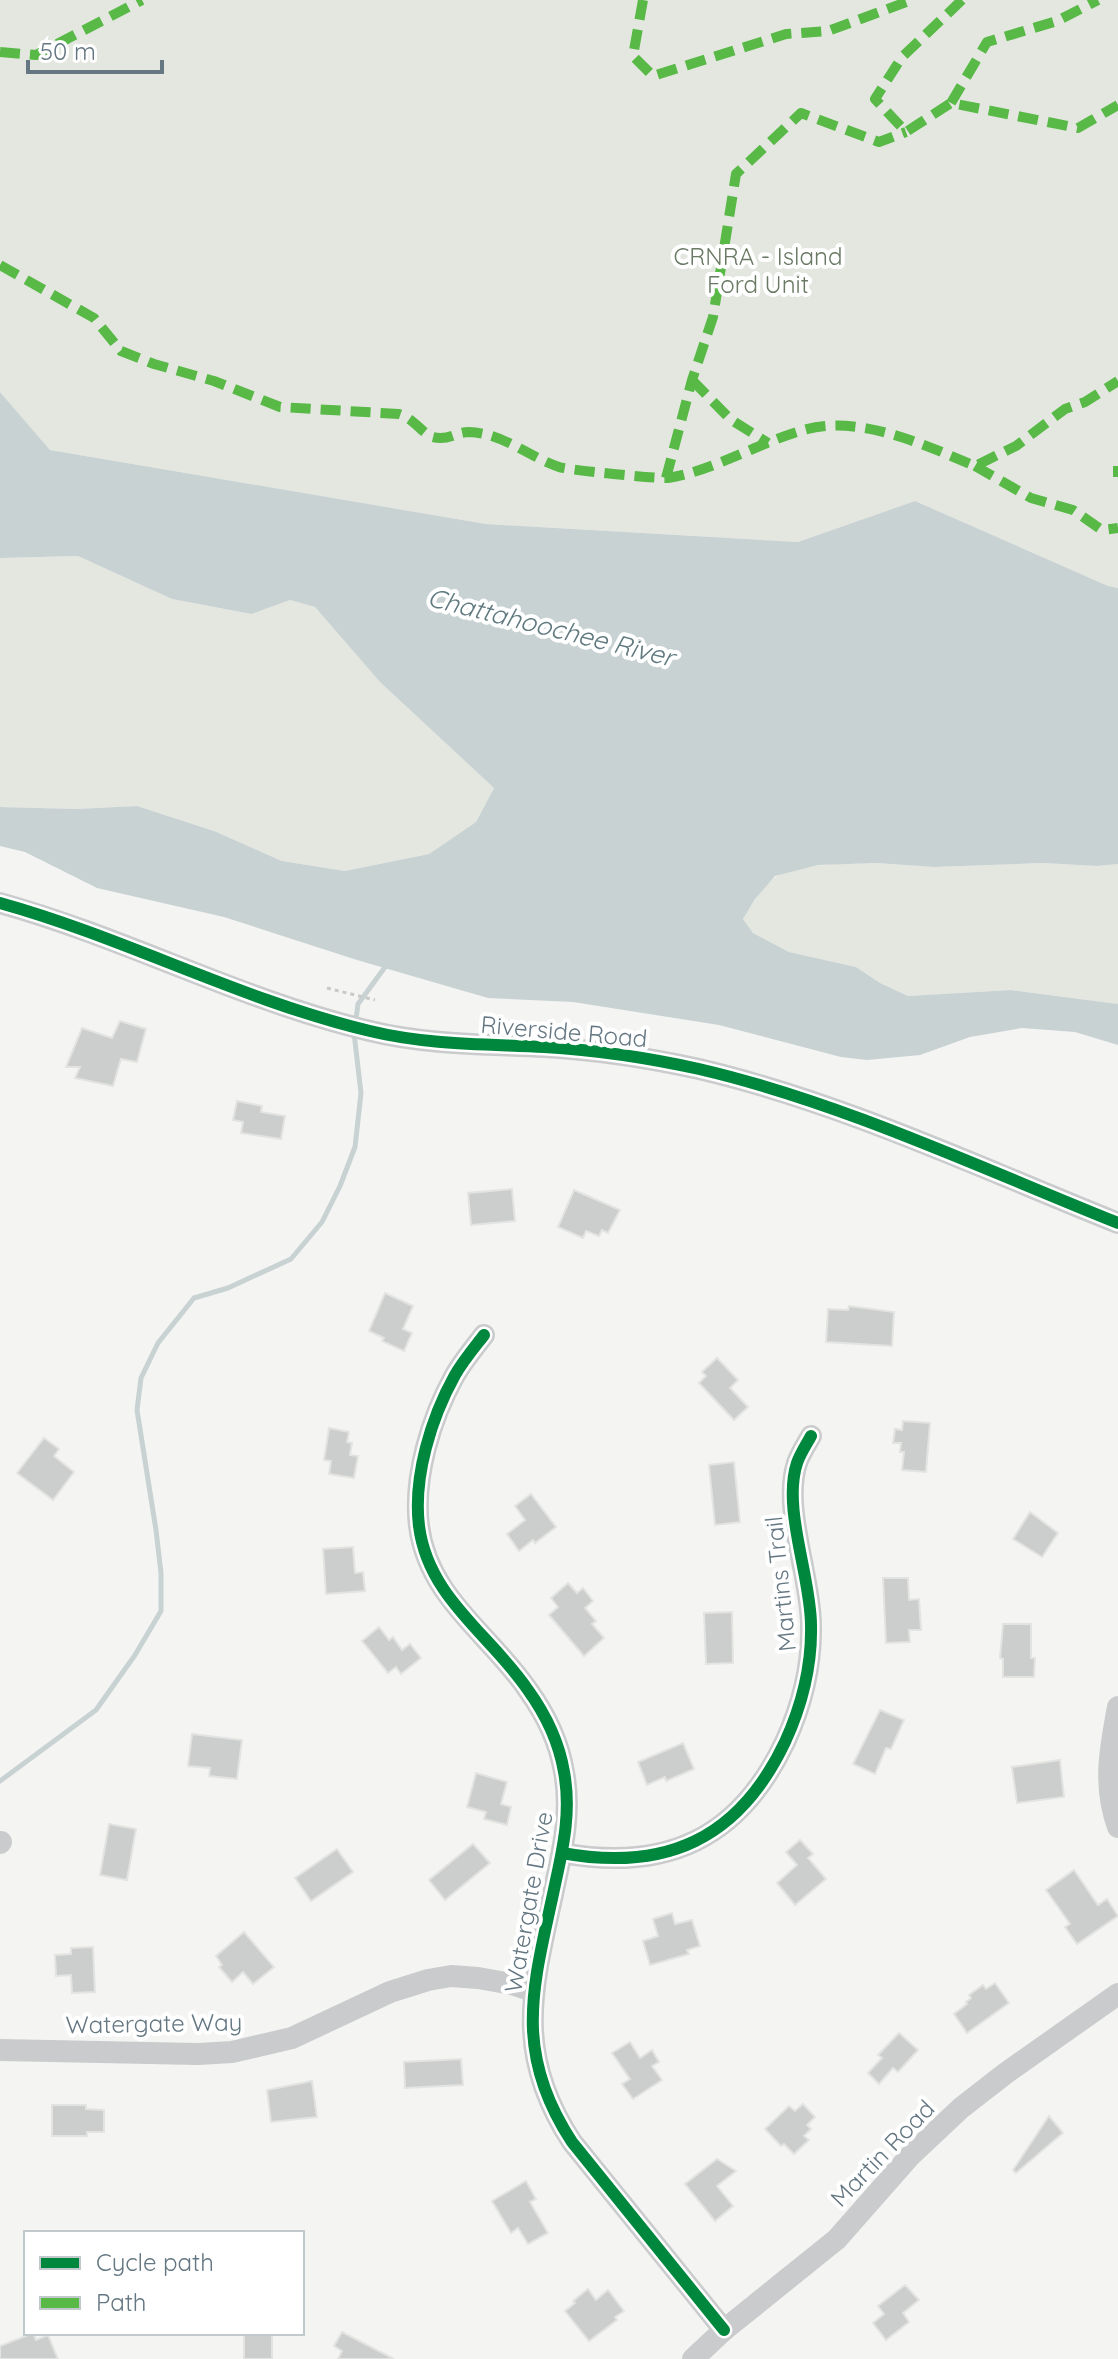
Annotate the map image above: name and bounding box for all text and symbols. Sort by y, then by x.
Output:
scale bar [28,24,162,74]
text: 50 m [40,36,96,66]
park label: CRNRA - Island Ford Unit [673,241,843,299]
water label: Chattahoochee River [424,580,681,674]
street label: Riverside Road [479,1009,649,1053]
street label: Martins Trail [758,1515,802,1653]
street label: Watergate Drive [497,1809,559,1995]
street label: Watergate Way [65,2006,243,2040]
street label: Martin Road [824,2093,940,2213]
legend [24,2231,304,2335]
text: Cycle path [96,2247,214,2277]
text: Path [96,2287,147,2317]

